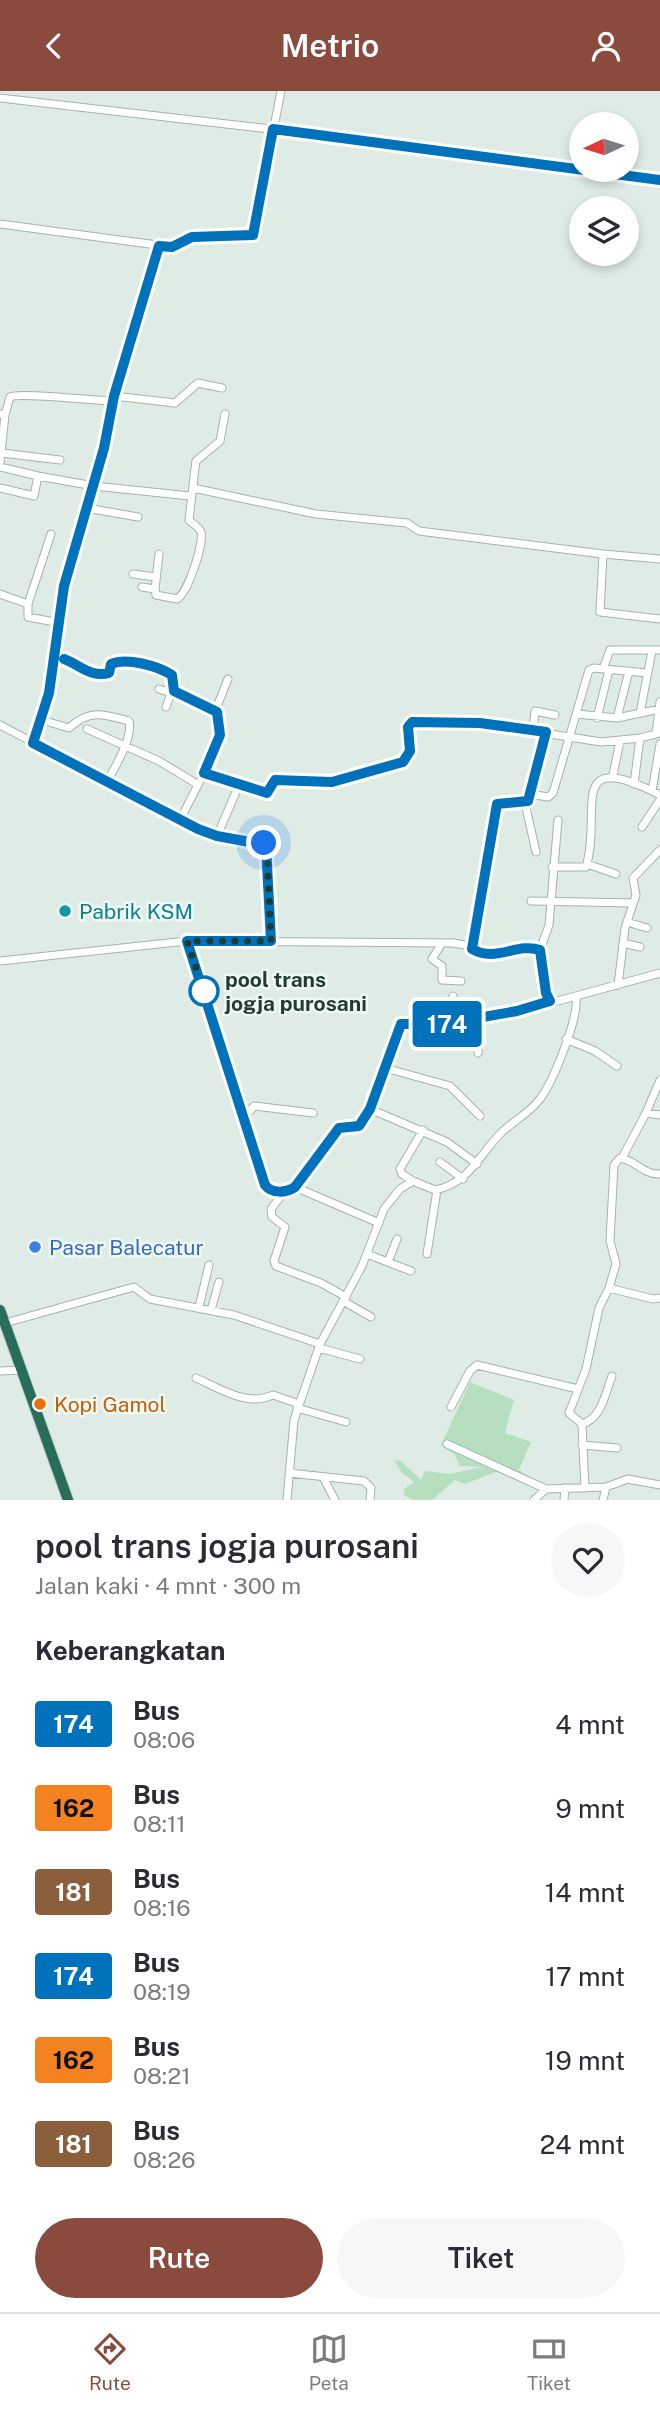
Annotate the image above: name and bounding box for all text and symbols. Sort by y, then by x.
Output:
icon: back [35,27,73,65]
text: Metrio [281,27,379,64]
icon: person [587,27,625,65]
north arrow [569,112,639,182]
map controls [569,112,639,266]
button: layers [569,196,639,266]
your location [246,825,281,860]
place label: Pabrik KSM [79,899,193,924]
marker: Pabrik KSM [57,903,73,919]
place label: pool trans jogja purosani [224,967,367,1016]
marker: pool trans jogja purosani [189,976,219,1006]
line badge: 174 [407,1001,487,1047]
text: 174 [427,1010,467,1038]
place label: Pasar Balecatur [49,1235,204,1260]
marker: Pasar Balecatur [27,1239,43,1255]
place label: Kopi Gamol [54,1392,166,1417]
marker: Kopi Gamol [32,1396,48,1412]
button: heart [551,1523,625,1597]
text: pool trans jogja purosani [35,1527,419,1565]
text: Jalan kaki · 4 mnt · 300 m [35,1572,301,1599]
text: Keberangkatan [35,1635,225,1666]
text: Bus [133,1695,180,1726]
text: 4 mnt [555,1709,625,1740]
text: 174 [53,1710,94,1738]
text: 08:06 [133,1726,195,1753]
text: Bus [133,1779,180,1810]
text: 9 mnt [555,1793,625,1824]
text: 162 [53,1794,94,1822]
text: 08:11 [133,1810,186,1837]
text: Bus [133,1863,180,1894]
text: 14 mnt [545,1877,625,1908]
text: 181 [55,1878,92,1906]
text: 08:16 [133,1894,191,1921]
text: Bus [133,1947,180,1978]
text: 17 mnt [545,1961,625,1992]
text: 174 [53,1962,94,1990]
text: 08:19 [133,1978,191,2005]
text: Bus [133,2031,180,2062]
text: 19 mnt [545,2045,625,2076]
text: 162 [53,2046,94,2074]
text: 08:21 [133,2062,191,2089]
text: Bus [133,2115,180,2146]
text: 24 mnt [540,2129,625,2160]
text: 181 [55,2130,92,2158]
text: 08:26 [133,2146,196,2173]
button: Rute [35,2218,323,2298]
button: Tiket [337,2218,625,2298]
tab: Rute [89,2330,131,2394]
tab: Peta [309,2330,349,2394]
tab: Tiket [527,2330,571,2394]

